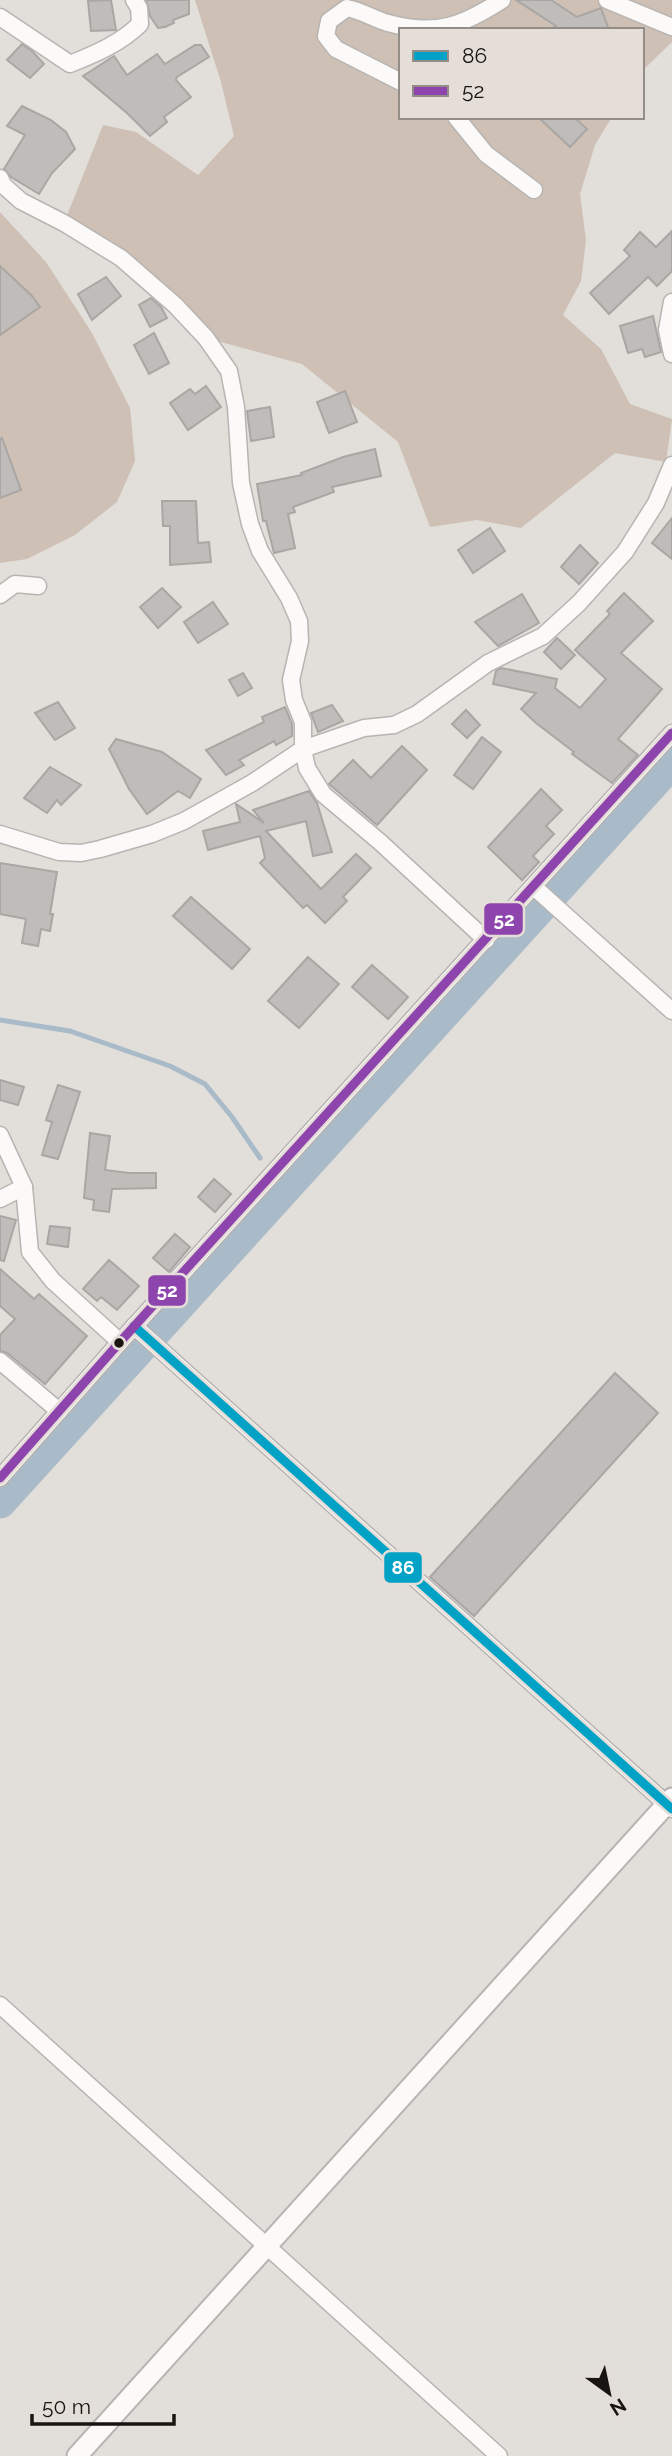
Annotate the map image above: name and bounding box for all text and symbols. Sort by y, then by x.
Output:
legend [399,28,644,119]
text: 86 [462,43,487,68]
text: 52 [462,78,484,103]
line badge: 52 [483,902,524,936]
text: 52 [493,908,515,930]
line badge: 52 [147,1274,187,1307]
text: 52 [156,1279,178,1301]
unlabelled marker [112,1336,126,1350]
line badge: 86 [383,1551,423,1584]
text: 86 [391,1556,415,1578]
north arrow [574,2358,644,2428]
scale bar [32,2382,173,2426]
text: 50 m [42,2394,91,2419]
text: N [606,2394,630,2420]

